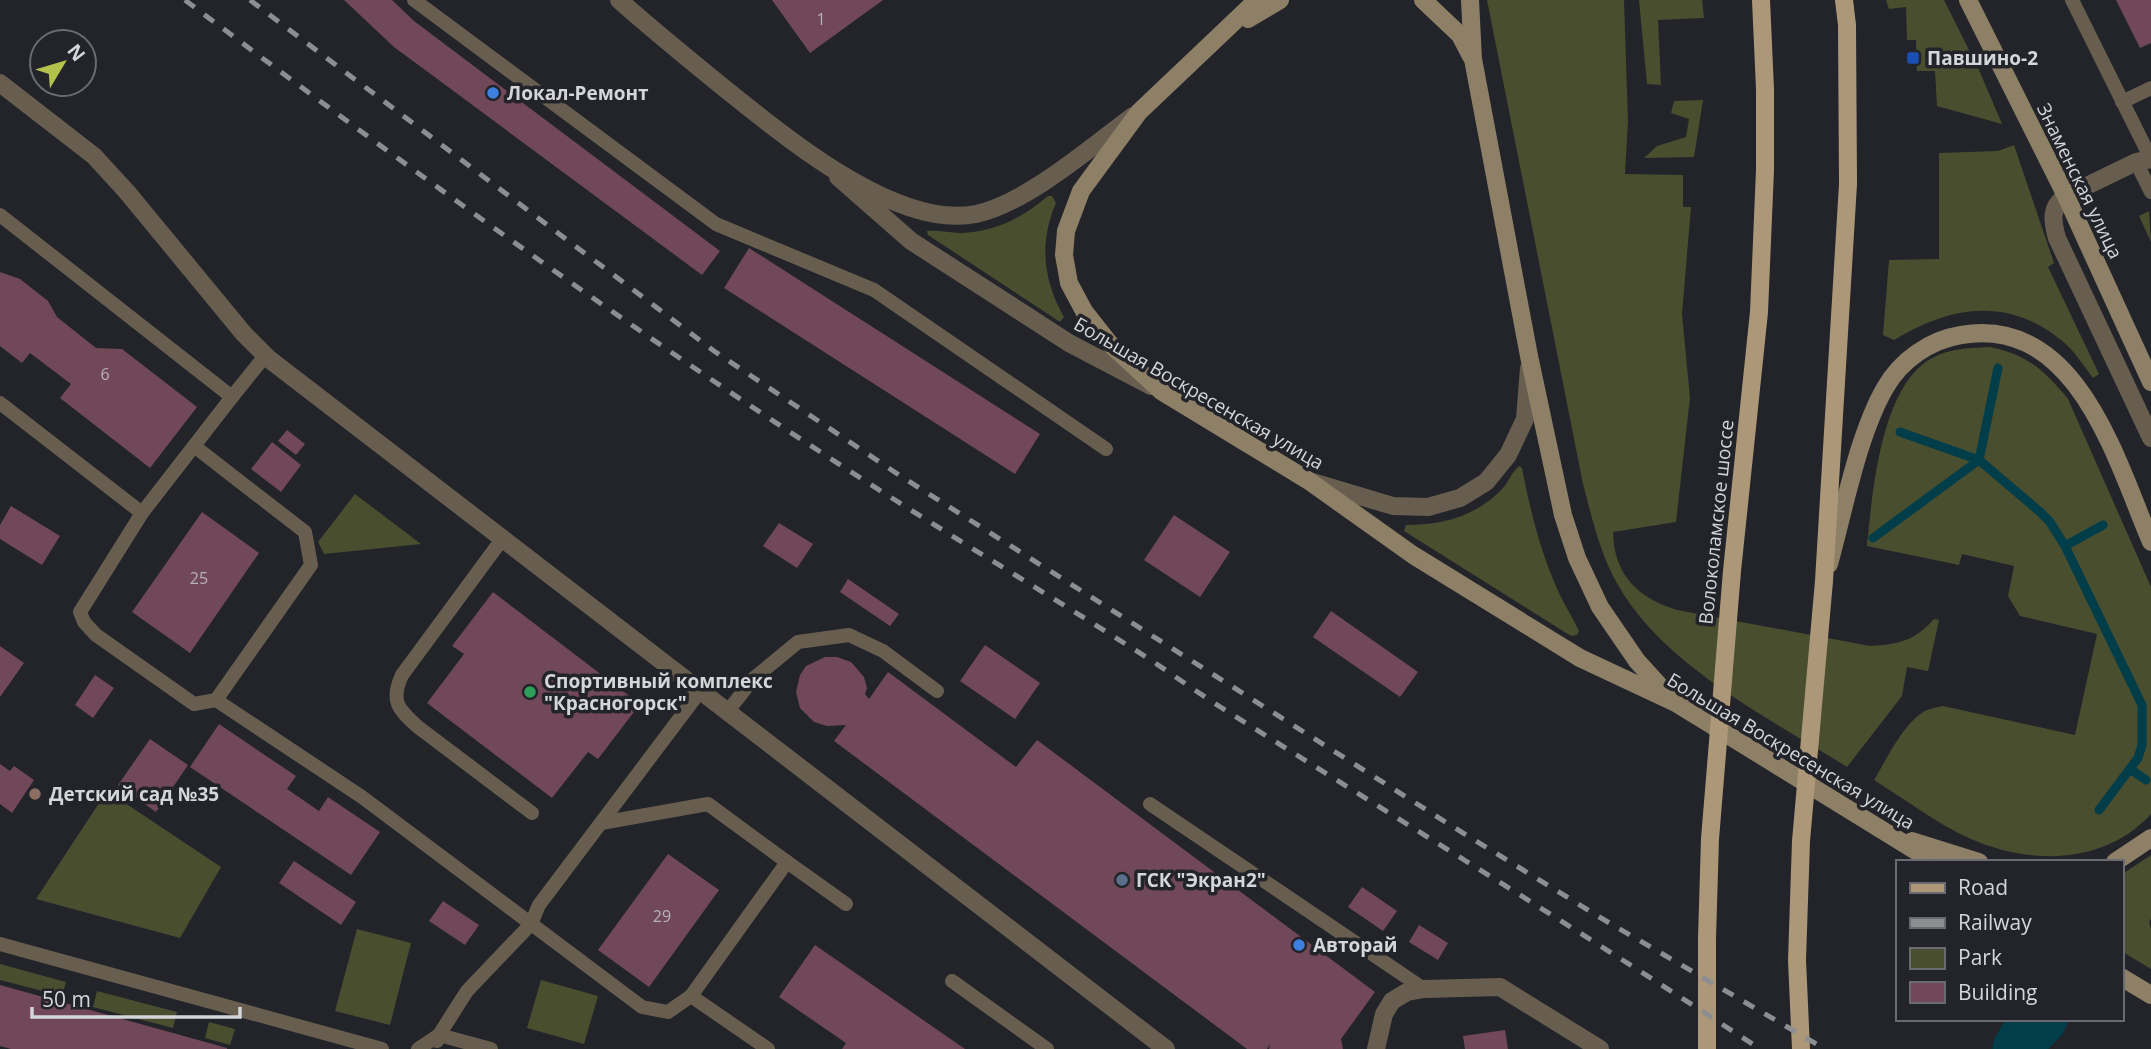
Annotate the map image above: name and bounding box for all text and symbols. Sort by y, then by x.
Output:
house number: 1 [816,8,826,30]
north arrow [28,28,98,98]
text: N [61,38,91,67]
place label: Павшино-2 [1927,45,2038,71]
marker: Павшино-2 [1905,50,1921,66]
place label: Локал-Ремонт [507,80,649,106]
marker: Локал-Ремонт [485,85,501,101]
street label: Знаменская улица [2031,99,2129,263]
street label: Большая Воскресенская улица [1069,311,1329,475]
house number: 6 [100,363,110,385]
street label: Волоколамское шоссе [1692,418,1740,626]
house number: 25 [190,567,208,589]
street label: Большая Воскресенская улица [1662,667,1920,835]
place label: Спортивный комплекс "Красногорск" [544,668,773,716]
marker: Спортивный комплекс "Красногорск" [522,684,538,700]
place label: Детский сад №35 [49,781,219,807]
marker: Детский сад №35 [27,786,43,802]
legend [1896,860,2123,1021]
place label: ГСК "Экран2" [1136,867,1266,893]
marker: ГСК "Экран2" [1114,872,1130,888]
text: Road [1958,873,2008,901]
house number: 29 [653,905,671,927]
text: Railway [1958,908,2032,936]
place label: Авторай [1313,932,1398,958]
marker: Авторай [1291,937,1307,953]
text: Park [1958,943,2002,971]
scale bar [32,976,240,1020]
text: Building [1958,978,2037,1006]
text: 50 m [42,985,91,1013]

